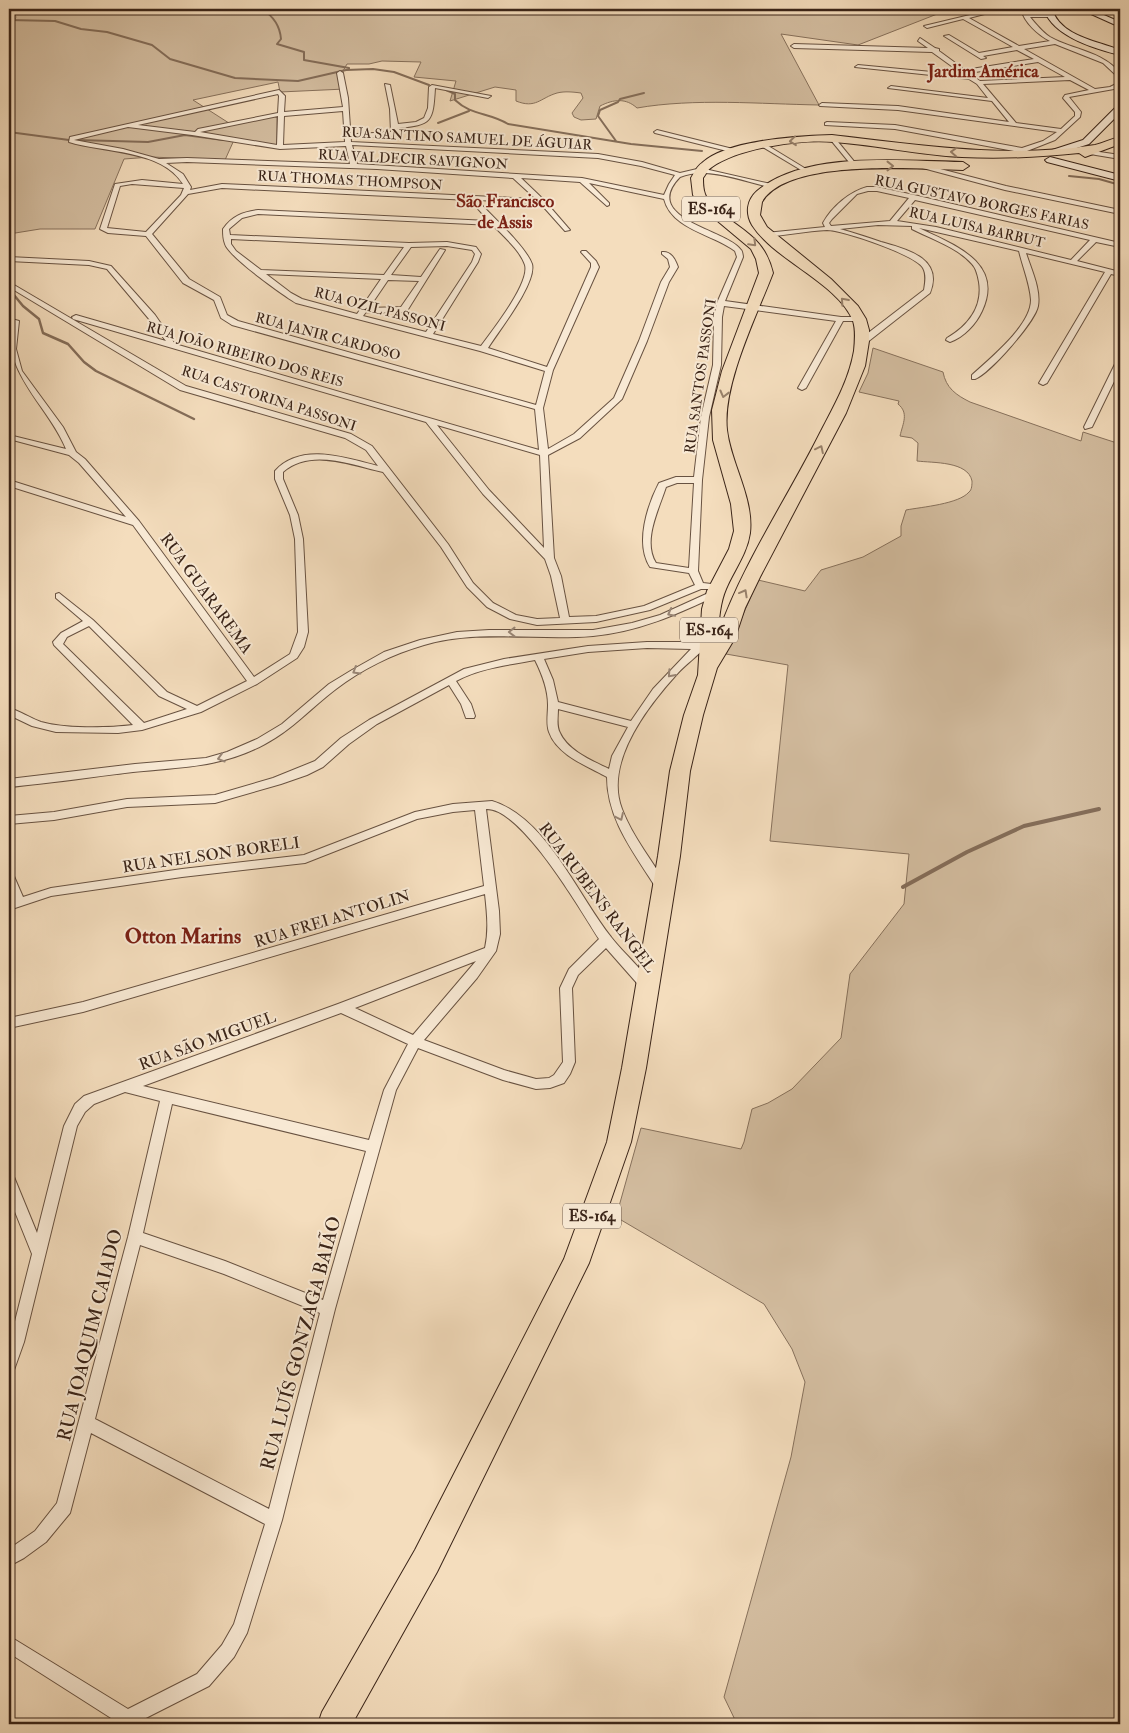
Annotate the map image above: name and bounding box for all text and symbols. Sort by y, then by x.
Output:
district label: Jardim América [926,60,1039,83]
street label: RUA SANTINO SAMUEL DE ÁGUIAR [341,123,594,154]
one-way arrow [788,135,796,146]
street label: RUA VALDECIR SAVIGNON [317,146,509,173]
one-way arrow [950,147,958,158]
one-way arrow [886,161,894,171]
street label: RUA THOMAS THOMPSON [257,167,443,194]
street label: RUA GUSTAVO BORGES FARIAS [873,171,1091,234]
district label: São Francisco de Assis [456,190,554,234]
road number: ES-164 [682,196,740,222]
street label: RUA LUISA BARBUT [907,204,1047,252]
one-way arrow [747,237,756,246]
street label: RUA OZIL PASSONI [312,284,448,335]
street label: RUA SANTOS PASSONI [681,297,720,455]
one-way arrow [841,297,850,306]
street label: RUA JANIR CARDOSO [253,309,402,364]
street label: RUA JOÃO RIBEIRO DOS REIS [144,318,345,391]
street label: RUA CASTORINA PASSONI [179,362,359,435]
one-way arrow [719,389,730,398]
one-way arrow [814,445,824,454]
street label: RUA GUARAREMA [156,529,257,658]
one-way arrow [738,589,748,598]
one-way arrow [667,607,676,617]
road number: ES-164 [680,618,738,642]
one-way arrow [507,627,515,637]
one-way arrow [353,665,362,675]
one-way arrow [668,668,677,677]
one-way arrow [217,752,225,762]
one-way arrow [614,812,625,821]
street label: RUA RUBENS RANGEL [534,819,660,977]
street label: RUA NELSON BORELI [121,833,301,877]
street label: RUA FREI ANTOLIN [252,886,413,952]
district label: Otton Marins [125,923,241,950]
street label: RUA SÃO MIGUEL [136,1007,279,1075]
road number: ES-164 [563,1204,621,1228]
street label: RUA LUÍS GONZAGA BAIÃO [254,1213,346,1473]
street label: RUA JOAQUIM CAIADO [52,1227,128,1444]

